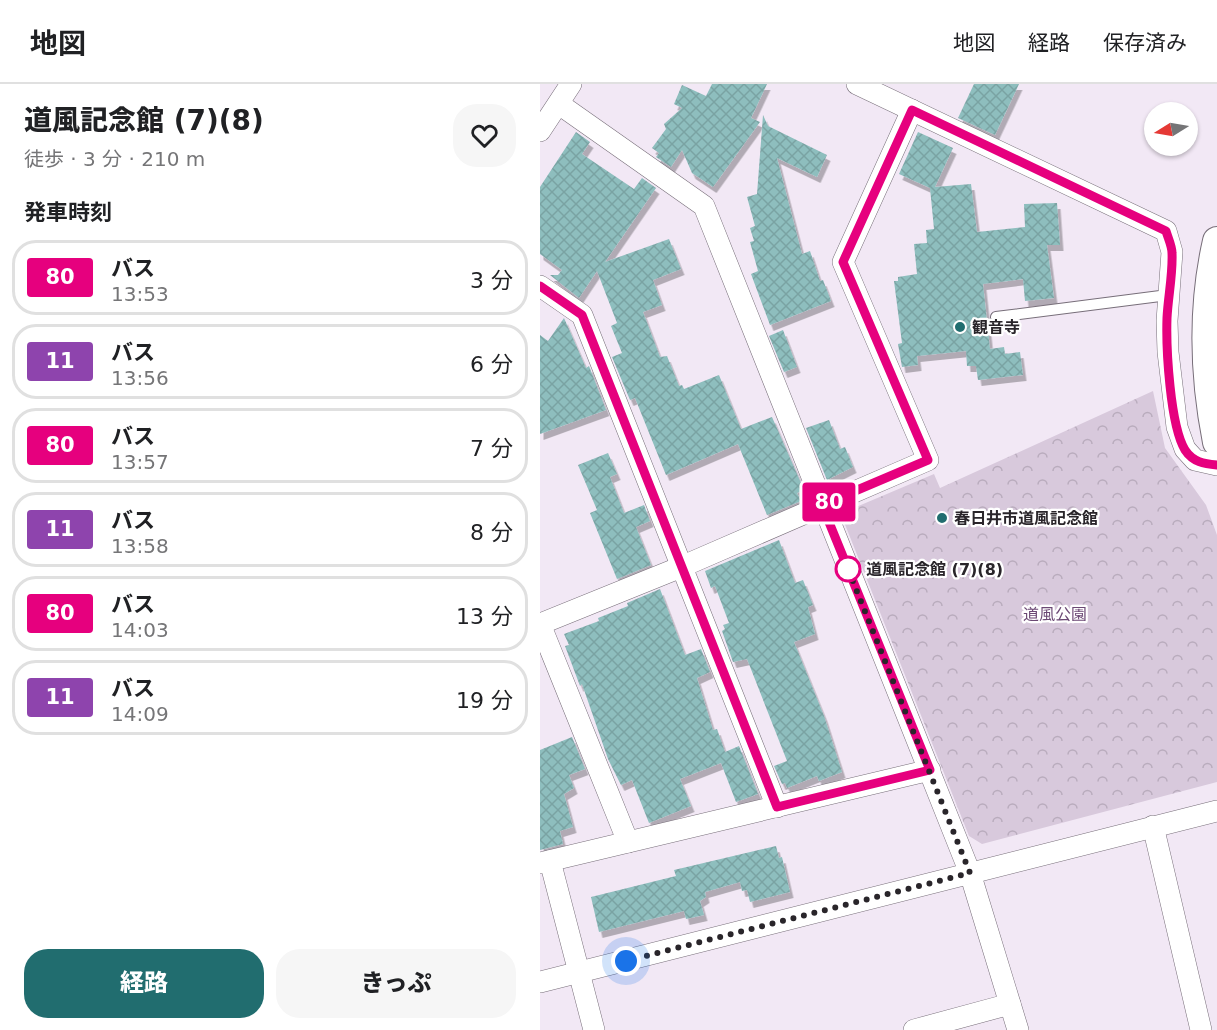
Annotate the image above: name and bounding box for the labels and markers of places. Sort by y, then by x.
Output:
place label: 観音寺 [972,318,1020,337]
marker: 観音寺 [953,320,967,334]
place label: 春日井市道風記念館 [954,509,1098,528]
marker: 春日井市道風記念館 [935,511,949,525]
marker: 道風記念館 (7)(8) [835,556,861,582]
place label: 道風記念館 (7)(8) [866,560,1003,579]

